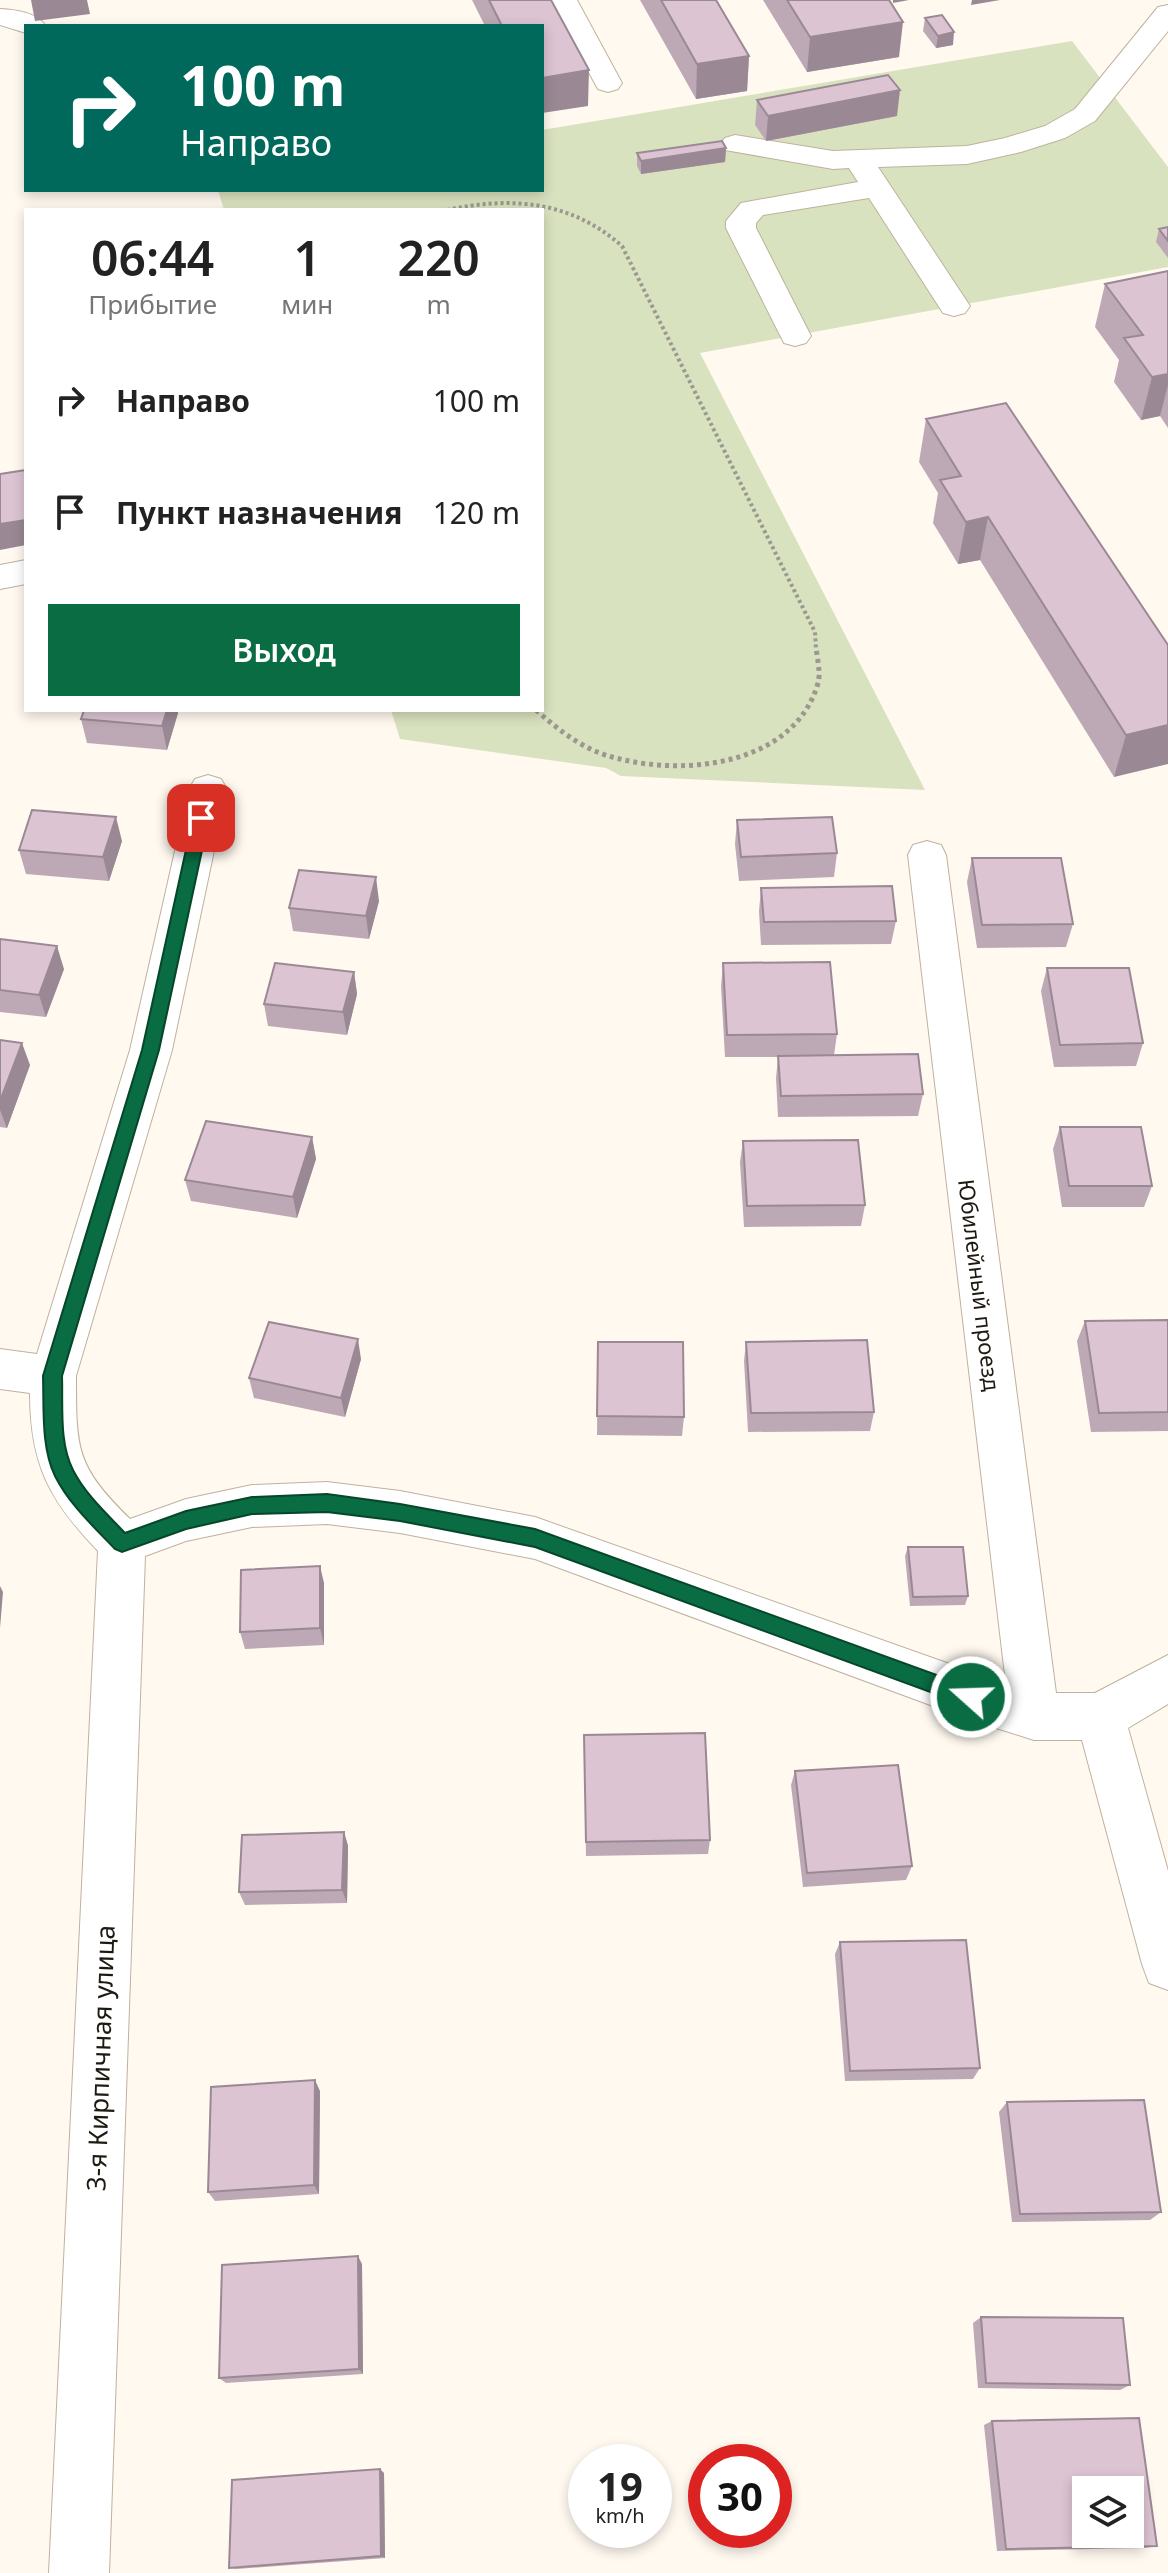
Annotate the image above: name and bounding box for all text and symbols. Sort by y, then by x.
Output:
text: 100 m [180,46,345,122]
icon: right [48,56,152,160]
text: Направо [180,118,332,167]
text: 06:44 [91,225,214,290]
text: 1 [293,225,321,290]
text: 220 [397,225,480,290]
text: Прибытие [88,286,217,322]
text: мин [281,286,333,322]
text: m [426,286,451,322]
icon: right [48,378,92,422]
text: Направо [116,380,250,421]
text: 100 m [433,380,520,421]
icon: arrive [48,490,92,534]
text: Пункт назначения [116,492,402,533]
text: 120 m [433,492,520,533]
button: Выход [48,604,520,696]
pin [167,784,235,852]
icon: arrive [179,796,223,840]
street label: Юбилейный проезд [952,1177,1008,1393]
position arrow [929,1655,1013,1739]
street label: 3-я Кирпичная улица [77,1924,123,2192]
speed limit sign: 30 [688,2444,792,2548]
text: 19 [597,2458,643,2513]
map controls [1072,2476,1144,2548]
button: layers [1072,2476,1144,2548]
text: km/h [595,2502,645,2529]

